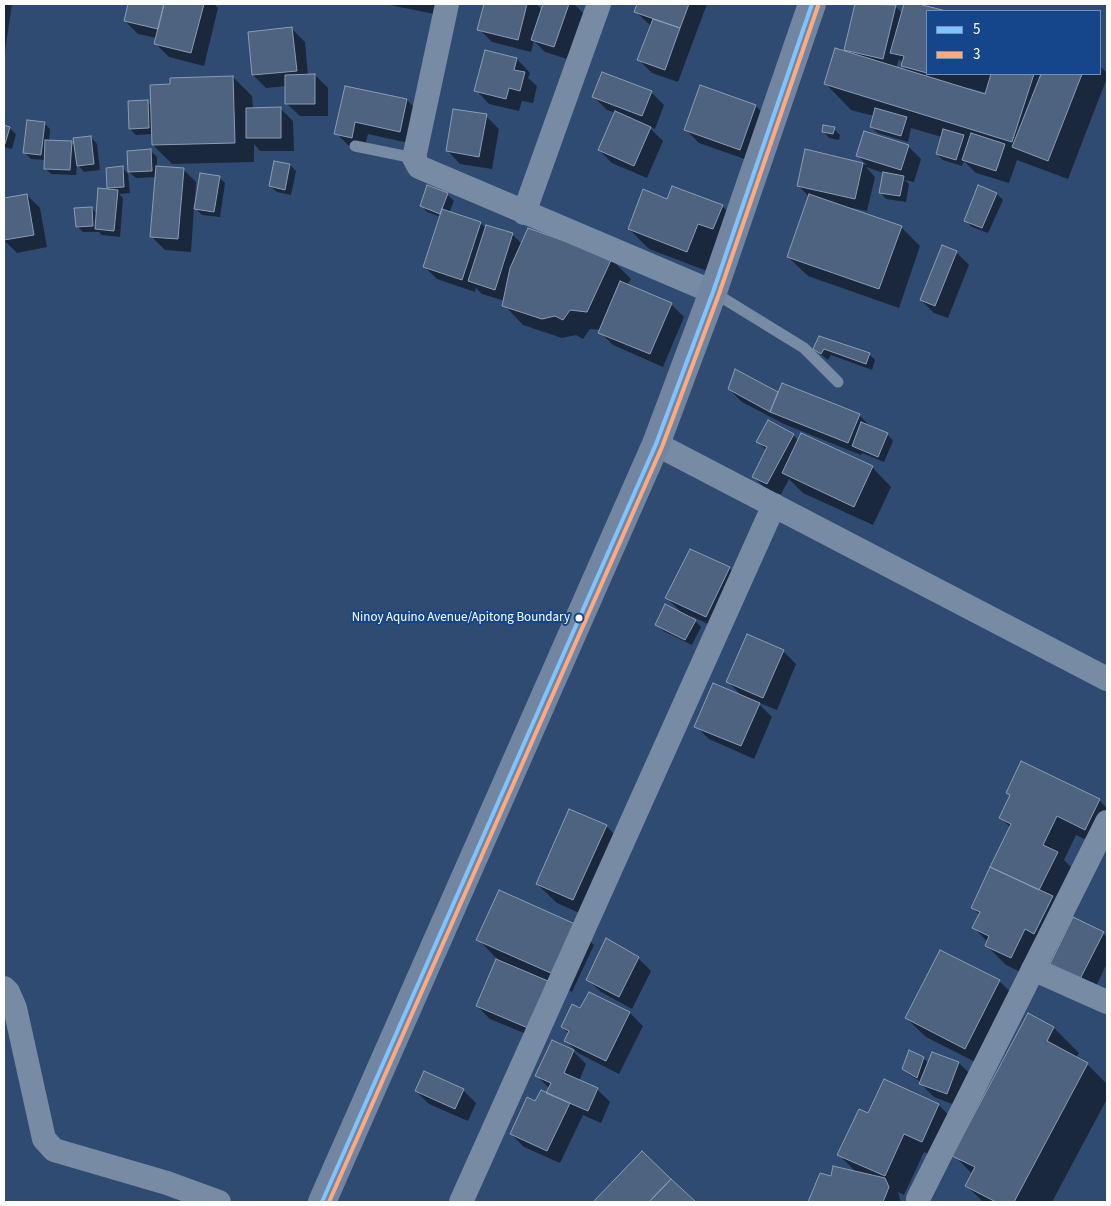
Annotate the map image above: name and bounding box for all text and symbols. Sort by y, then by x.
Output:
legend [926,10,1101,75]
text: 5 [973,19,980,40]
text: 3 [973,44,980,65]
place label: Ninoy Aquino Avenue/Apitong Boundary [352,610,570,626]
marker: Ninoy Aquino Avenue/Apitong Boundary [574,613,584,623]

